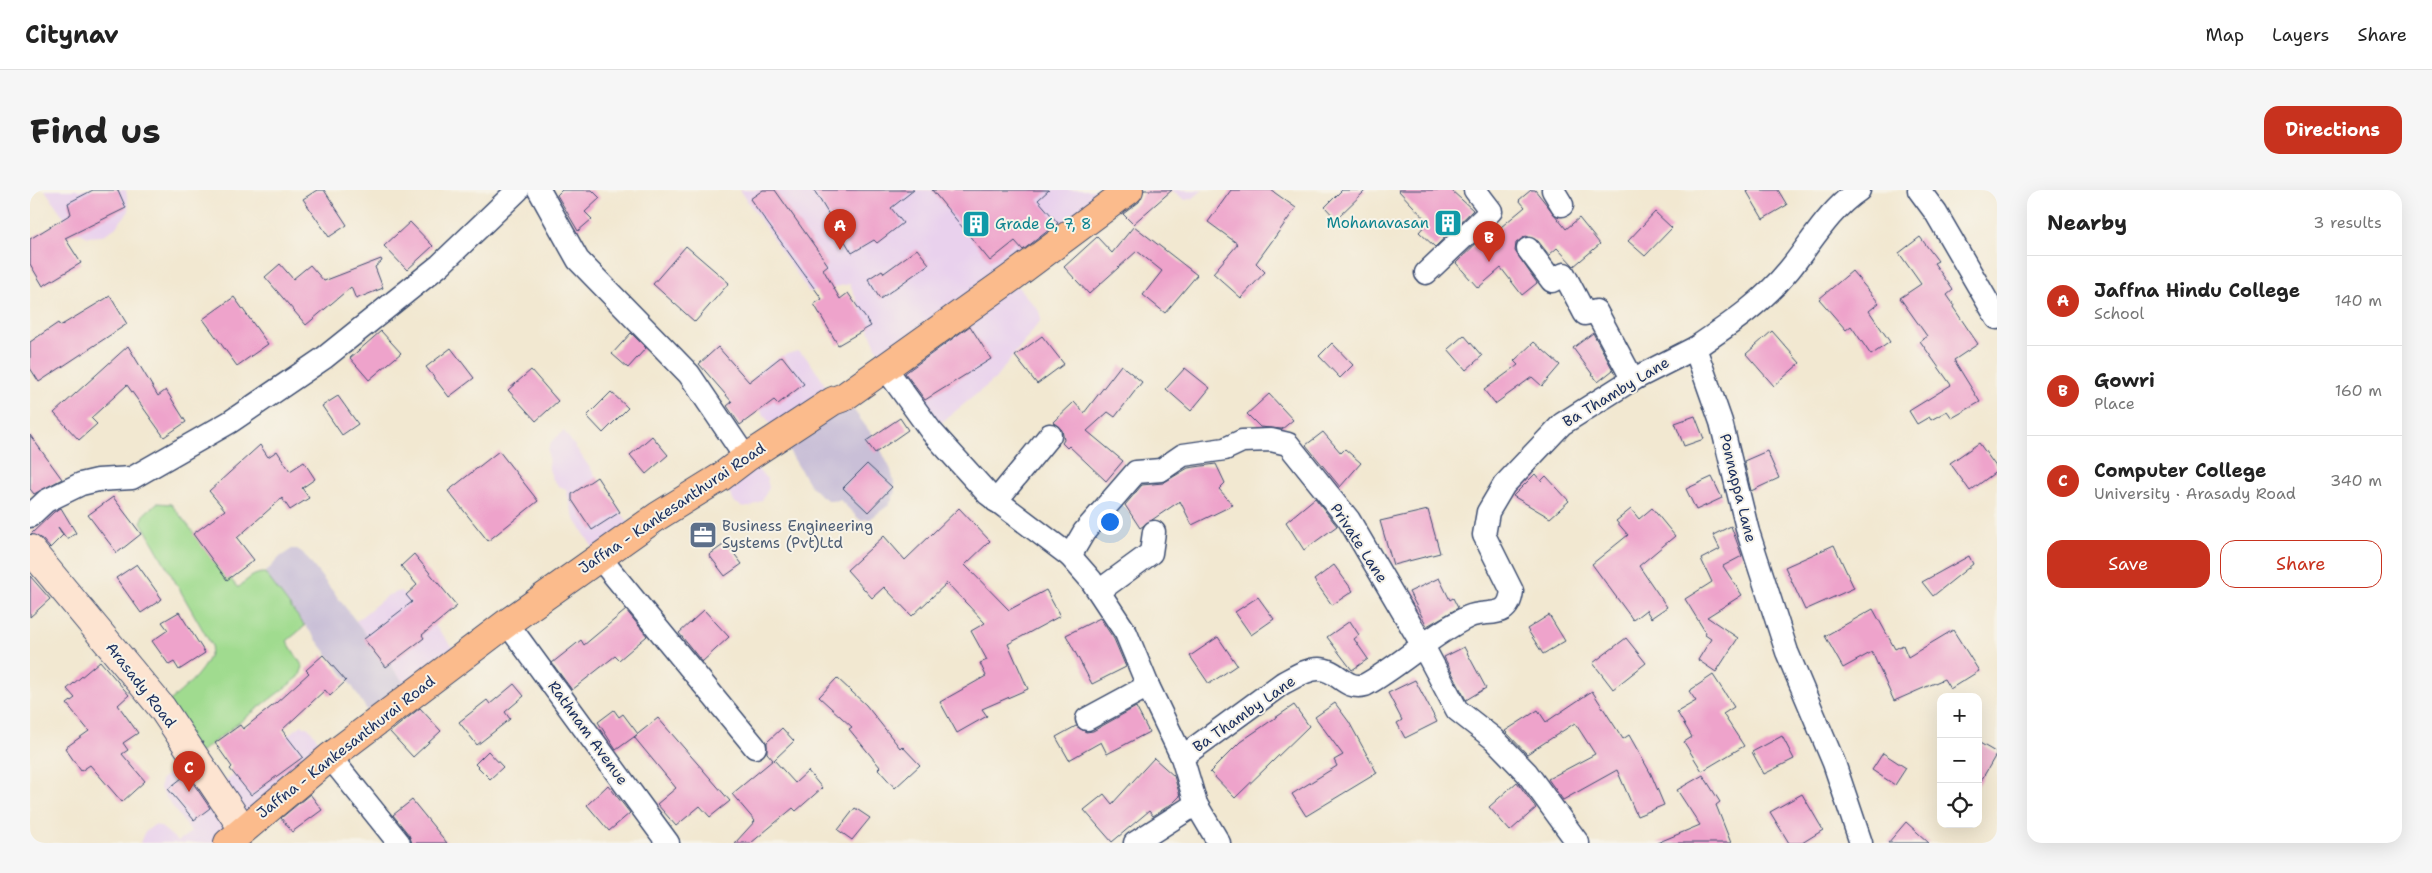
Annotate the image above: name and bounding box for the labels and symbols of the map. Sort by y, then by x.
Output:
building icon: Mohanavasan [1433,208,1463,238]
pin: A [824,209,856,250]
building icon: Grade 6, 7, 8 [961,209,991,239]
place label: Mohanavasan [1327,213,1429,233]
place label: Grade 6, 7, 8 [995,214,1092,234]
pin: B [1473,221,1505,262]
street label: Ba Thamby Lane [1559,352,1673,432]
street label: Ponnappa Lane [1715,432,1761,544]
street label: Jaffna - Kankesanthurai Road [575,438,770,578]
street label: Private Lane [1326,499,1392,587]
your location [1097,509,1123,535]
place label: Business Engineering Systems (Pvt)Ltd [722,516,873,553]
office icon: Business Engineering Systems (Pvt)Ltd [688,520,718,550]
street label: Arasady Road [101,638,181,732]
street label: Jaffna - Kankesanthurai Road [253,671,440,823]
street label: Ba Thamby Lane [1189,671,1299,757]
street label: Rathnam Avenue [543,677,633,789]
pin: C [173,751,205,792]

